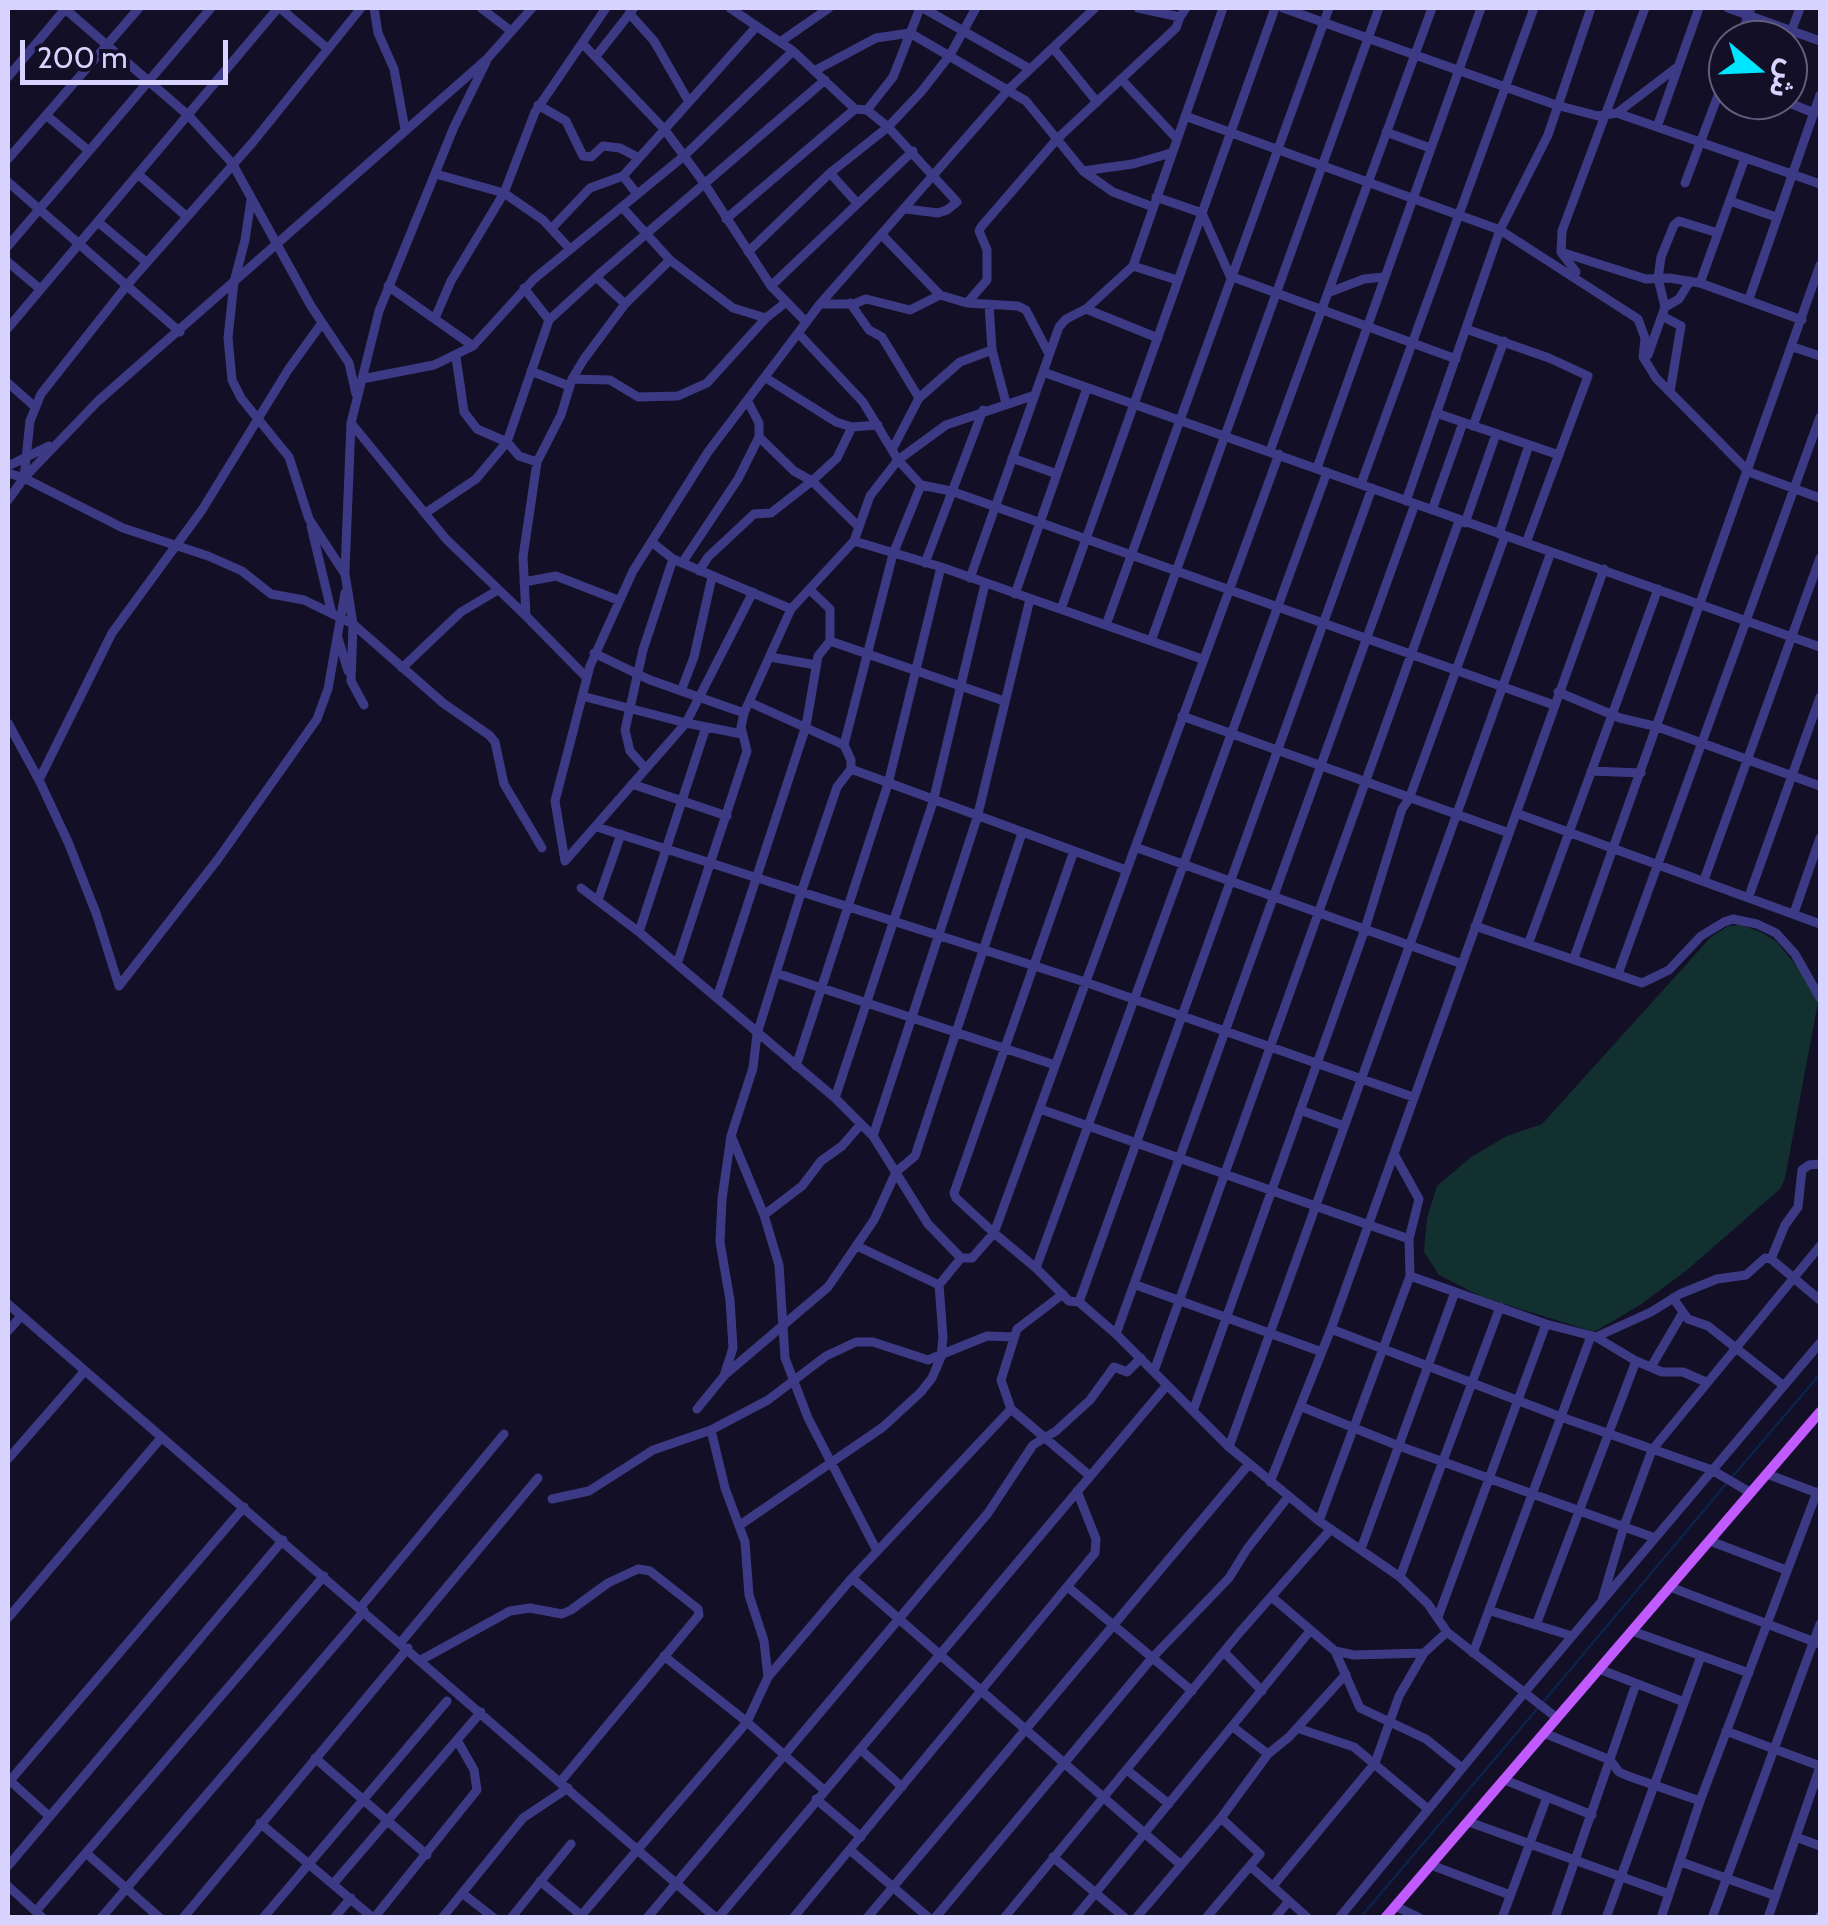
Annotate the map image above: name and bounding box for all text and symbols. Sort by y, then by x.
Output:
scale bar [25,20,232,82]
north arrow [1708,20,1808,120]
text: 200 m [37,39,128,76]
text: ش [1762,55,1807,103]

